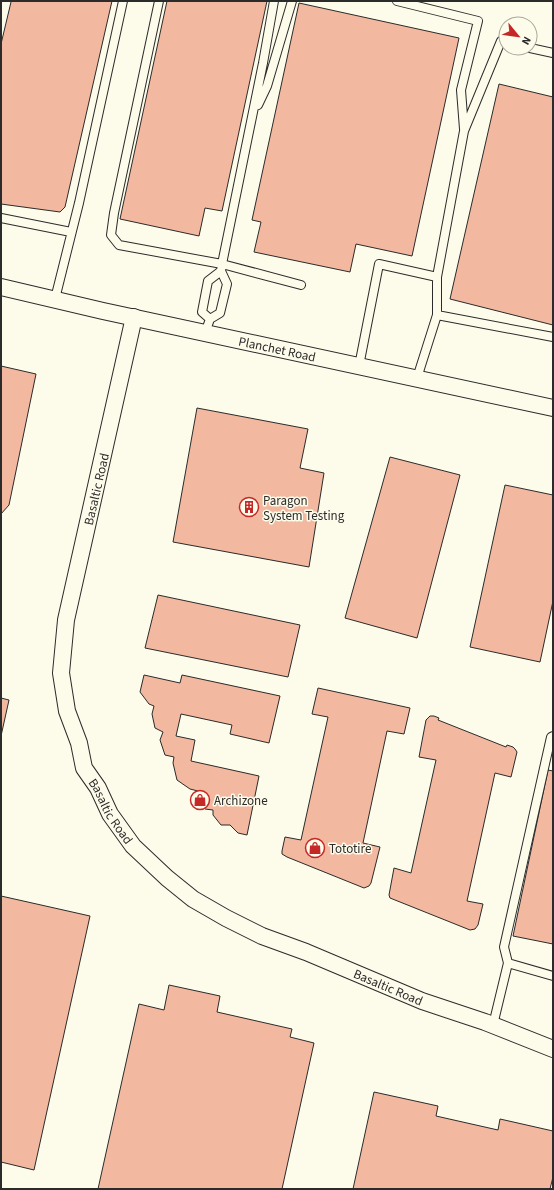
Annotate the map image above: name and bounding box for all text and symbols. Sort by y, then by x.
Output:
north arrow [498,16,538,56]
text: N [518,34,535,47]
street label: Planchet Road [237,332,317,367]
street label: Basaltic Road [80,451,114,527]
place label: Paragon System Testing [263,492,345,525]
building icon: Paragon System Testing [238,496,260,518]
street label: Basaltic Road [84,775,137,848]
shop icon: Archizone [189,789,211,811]
place label: Archizone [214,792,268,810]
shop icon: Tototire [304,837,326,859]
place label: Tototire [329,840,371,858]
street label: Basaltic Road [351,965,425,1010]

